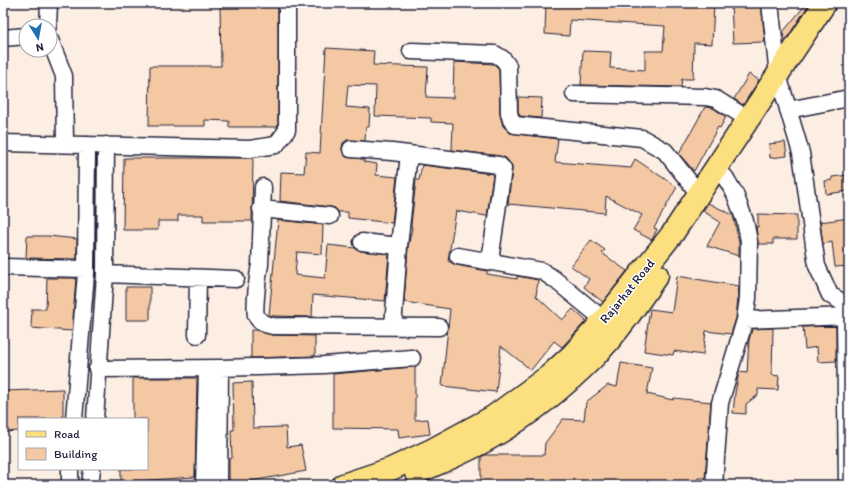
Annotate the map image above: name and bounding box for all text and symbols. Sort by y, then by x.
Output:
north arrow [18,18,58,58]
text: N [35,40,45,54]
street label: Rajarhat Road [597,256,658,326]
legend [18,418,148,470]
text: Road [54,427,80,441]
text: Building [54,447,98,461]

